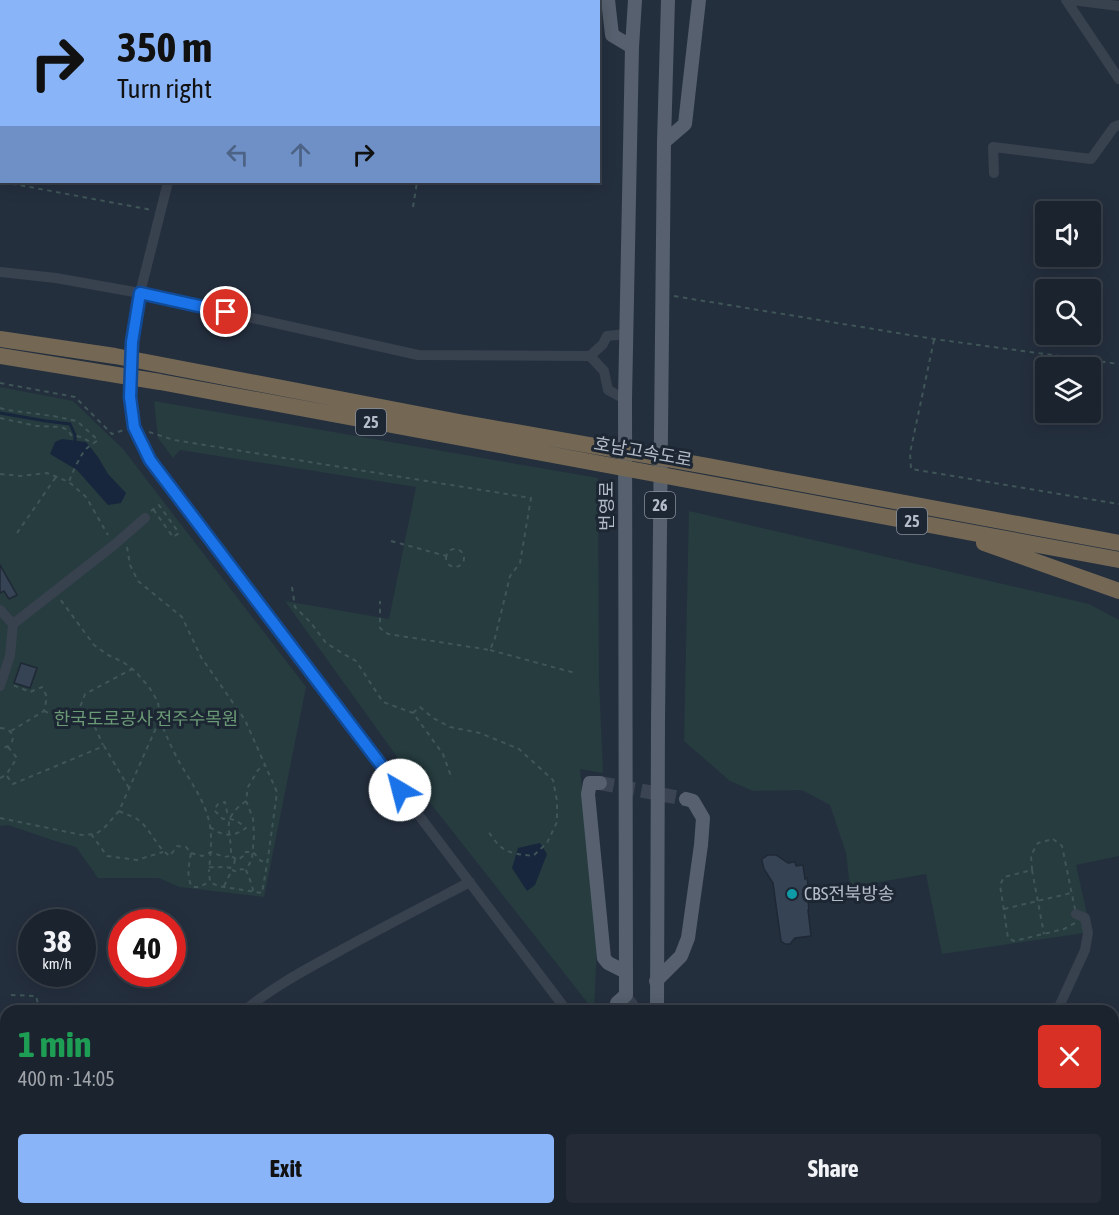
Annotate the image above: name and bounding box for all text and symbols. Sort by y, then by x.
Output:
text: 350 m [117,23,212,71]
icon: right [18,24,96,102]
text: Turn right [117,73,212,104]
icon: left [221,138,254,171]
icon: ahead [284,138,317,171]
icon: right [347,138,380,171]
map controls [1035,201,1101,423]
button: sound [1035,201,1101,267]
button: search [1035,279,1101,345]
pin [200,286,251,337]
icon: arrive [209,295,242,328]
button: layers [1035,357,1101,423]
road number: 25 [356,409,386,435]
street label: 호남고속도로 [592,433,694,470]
street label: 번영로 [596,481,617,531]
road number: 26 [645,492,675,518]
road number: 25 [897,508,927,534]
park label: 한국도로공사 전주수목원 [54,708,238,729]
position arrow [368,758,432,822]
place label: CBS전북방송 [804,883,894,904]
marker: CBS전북방송 [785,887,799,901]
speed limit sign: 40 [108,909,186,987]
text: 38 [43,924,71,958]
text: km/h [42,955,72,972]
text: 1 min [18,1023,92,1065]
button: close [1038,1025,1101,1088]
text: 400 m · 14:05 [18,1067,115,1090]
button: Exit [18,1134,554,1203]
button: Share [566,1134,1101,1203]

